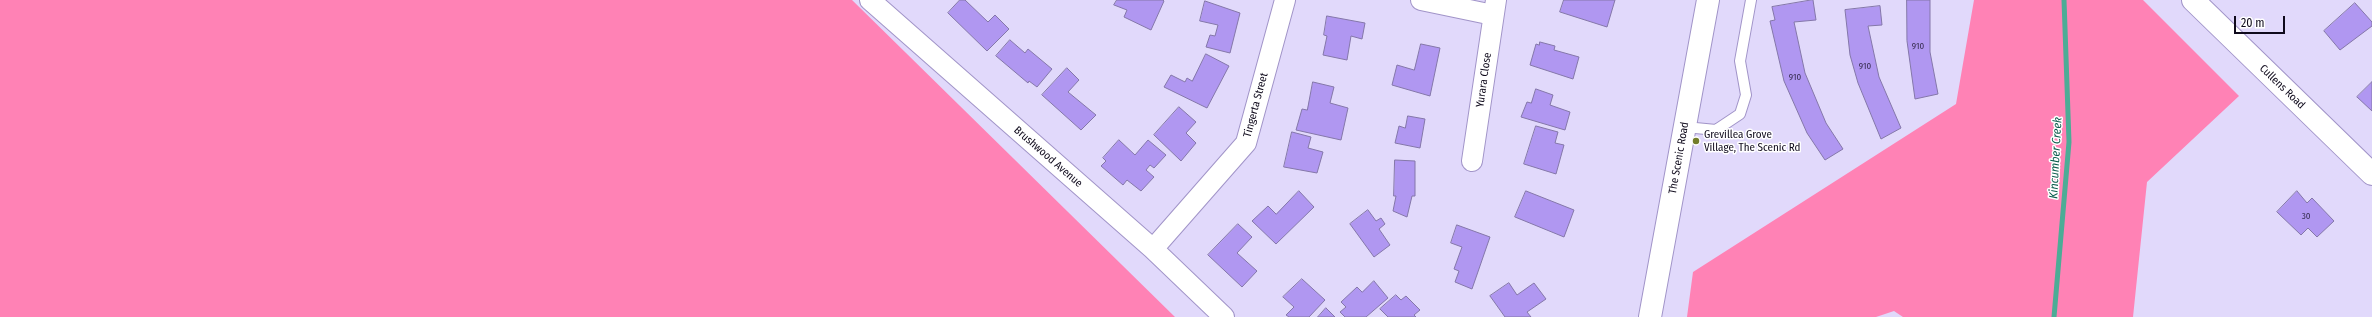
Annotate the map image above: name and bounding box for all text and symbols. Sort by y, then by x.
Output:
scale bar [2236,8,2287,34]
text: 20 m [2241,16,2265,30]
house number: 910 [1912,41,1924,51]
street label: Yurara Close [1474,52,1494,108]
house number: 910 [1859,61,1871,71]
street label: Cullens Road [2256,62,2308,112]
street label: Tingerta Street [1241,71,1271,139]
house number: 910 [1789,72,1801,82]
water label: Kincumber Creek [2047,117,2065,199]
street label: The Scenic Road [1666,121,1692,195]
street label: Brushwood Avenue [1011,124,1085,190]
place label: Grevillea Grove Village, The Scenic Rd [1704,128,1800,154]
marker: Grevillea Grove Village, The Scenic Rd [1691,136,1701,146]
house number: 30 [2302,211,2310,221]

